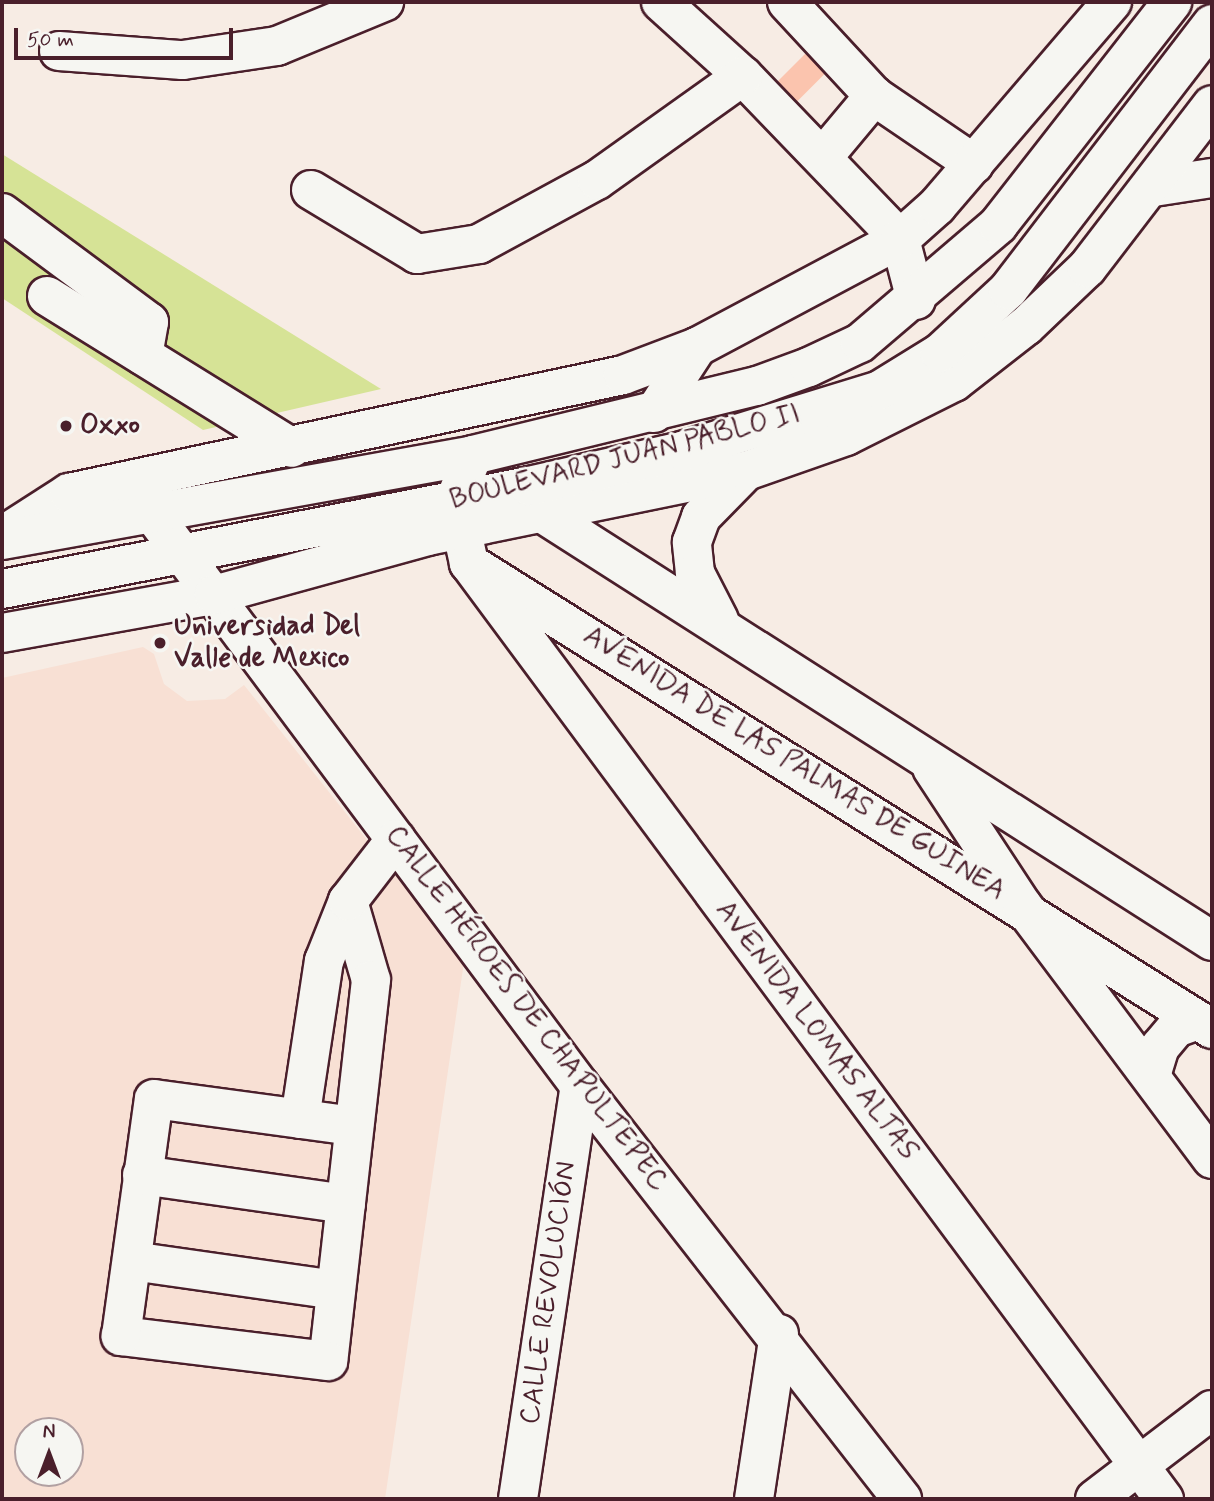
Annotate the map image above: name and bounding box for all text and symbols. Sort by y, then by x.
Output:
scale bar [18,14,236,58]
text: 50 m [27,26,74,54]
street label: BOULEVARD JUAN PABLO II [443,397,807,519]
place label: Oxxo [80,409,140,443]
marker: Oxxo [58,418,74,434]
place label: Universidad Del Valle de Mexico [174,610,361,676]
street label: AVENIDA DE LAS PALMAS DE GUINEA [577,620,1011,908]
marker: Universidad Del Valle de Mexico [152,635,168,651]
street label: CALLE HÉROES DE CHAPULTEPEC [378,820,674,1198]
street label: AVENIDA LOMAS ALTAS [708,895,924,1167]
street label: CALLE REVOLUCIÓN [514,1157,584,1429]
north arrow [14,1417,84,1487]
text: N [43,1420,55,1445]

